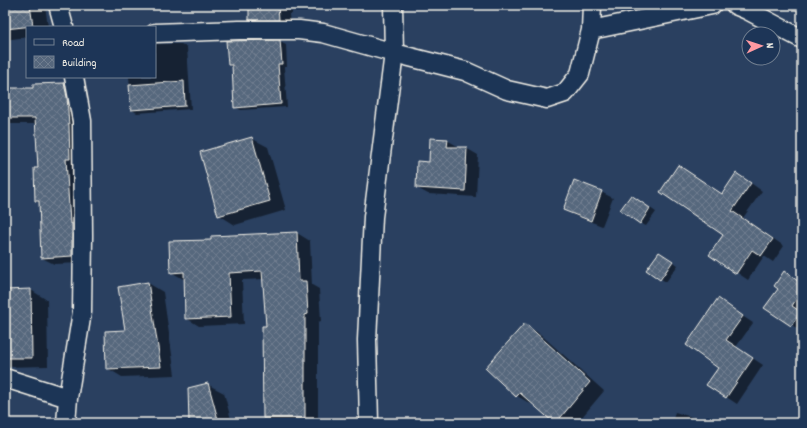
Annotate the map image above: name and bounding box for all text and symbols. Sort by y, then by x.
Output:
legend [26,26,156,78]
north arrow [741,26,781,66]
text: Road [62,35,84,52]
text: N [761,42,777,49]
text: Building [62,55,97,72]

